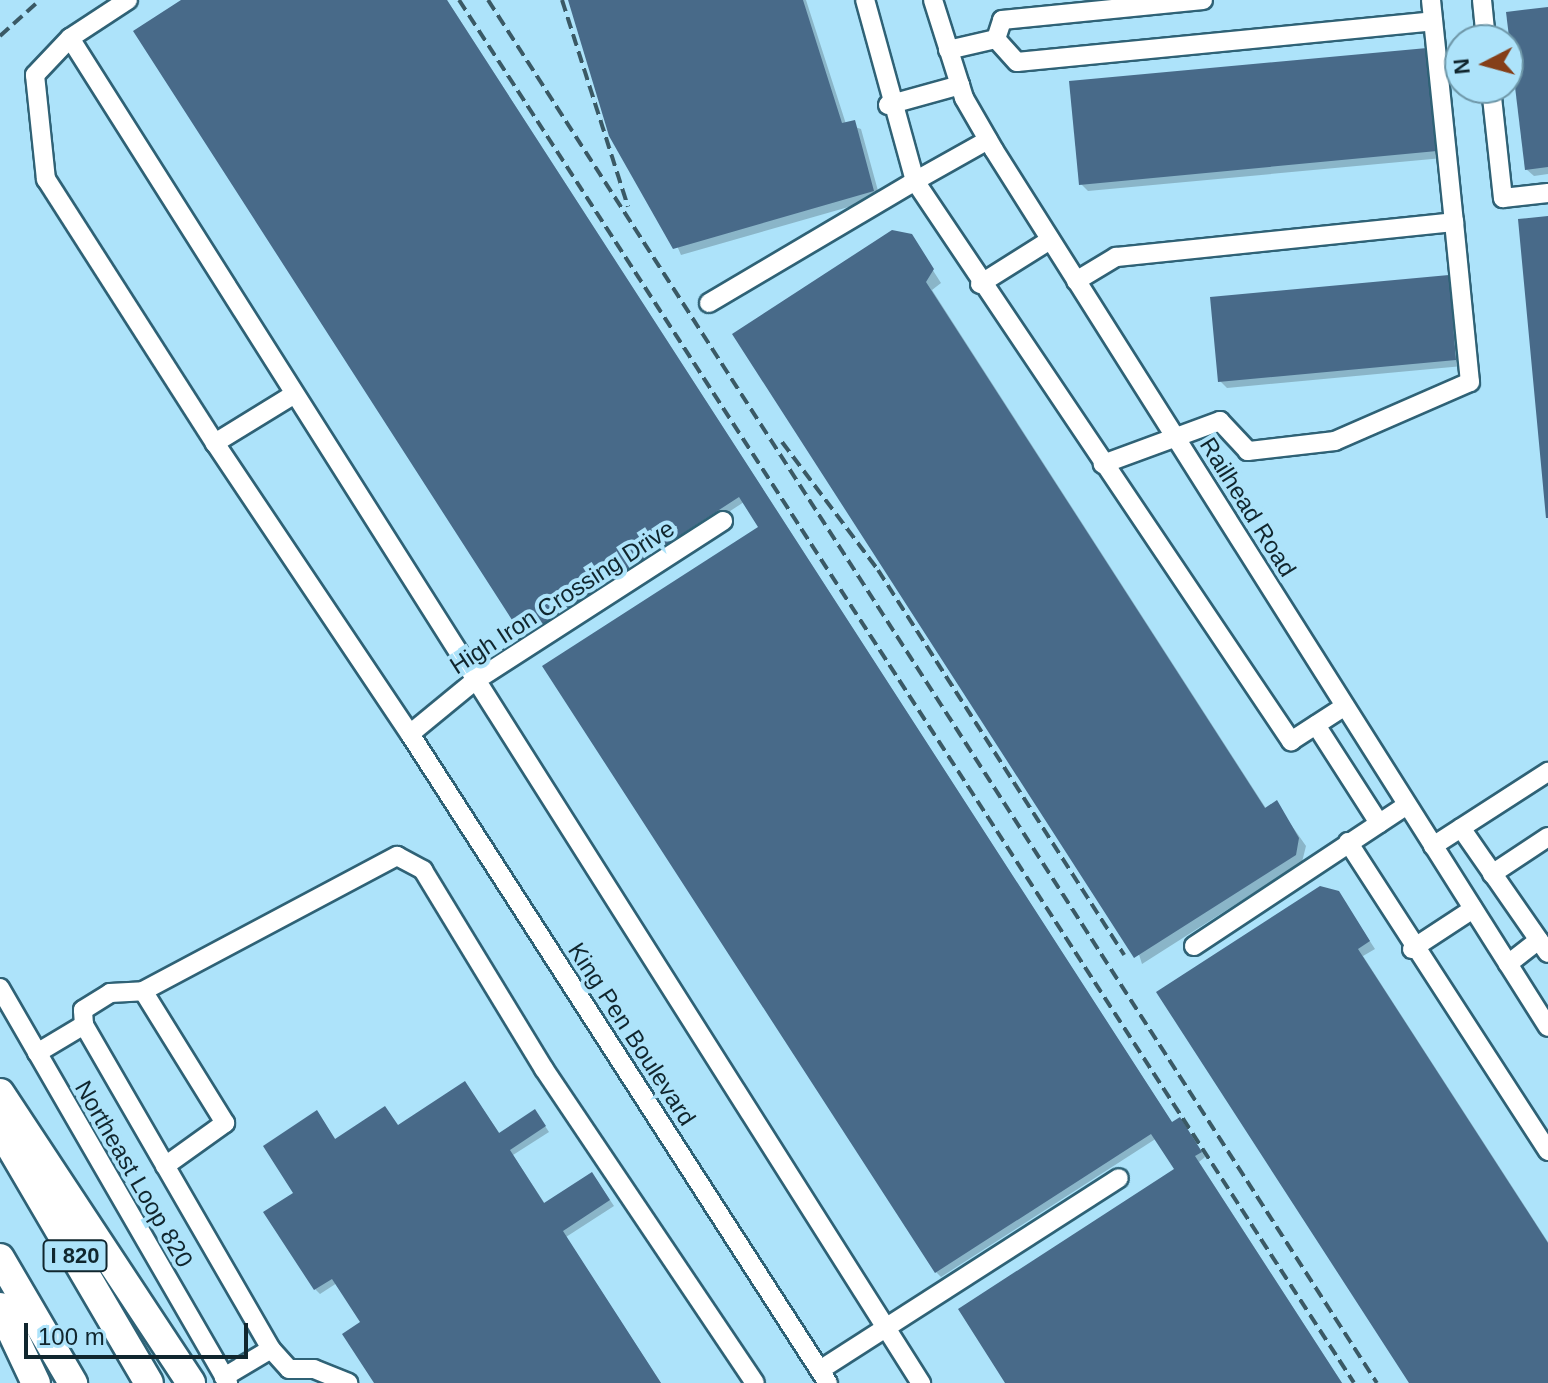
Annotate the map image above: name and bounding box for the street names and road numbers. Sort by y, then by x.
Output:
street label: Railhead Road [1194,432,1302,582]
street label: High Iron Crossing Drive [445,514,679,680]
street label: King Pen Boulevard [562,937,702,1131]
street label: Northeast Loop 820 [69,1076,199,1272]
road number: I 820 [41,1238,109,1274]

